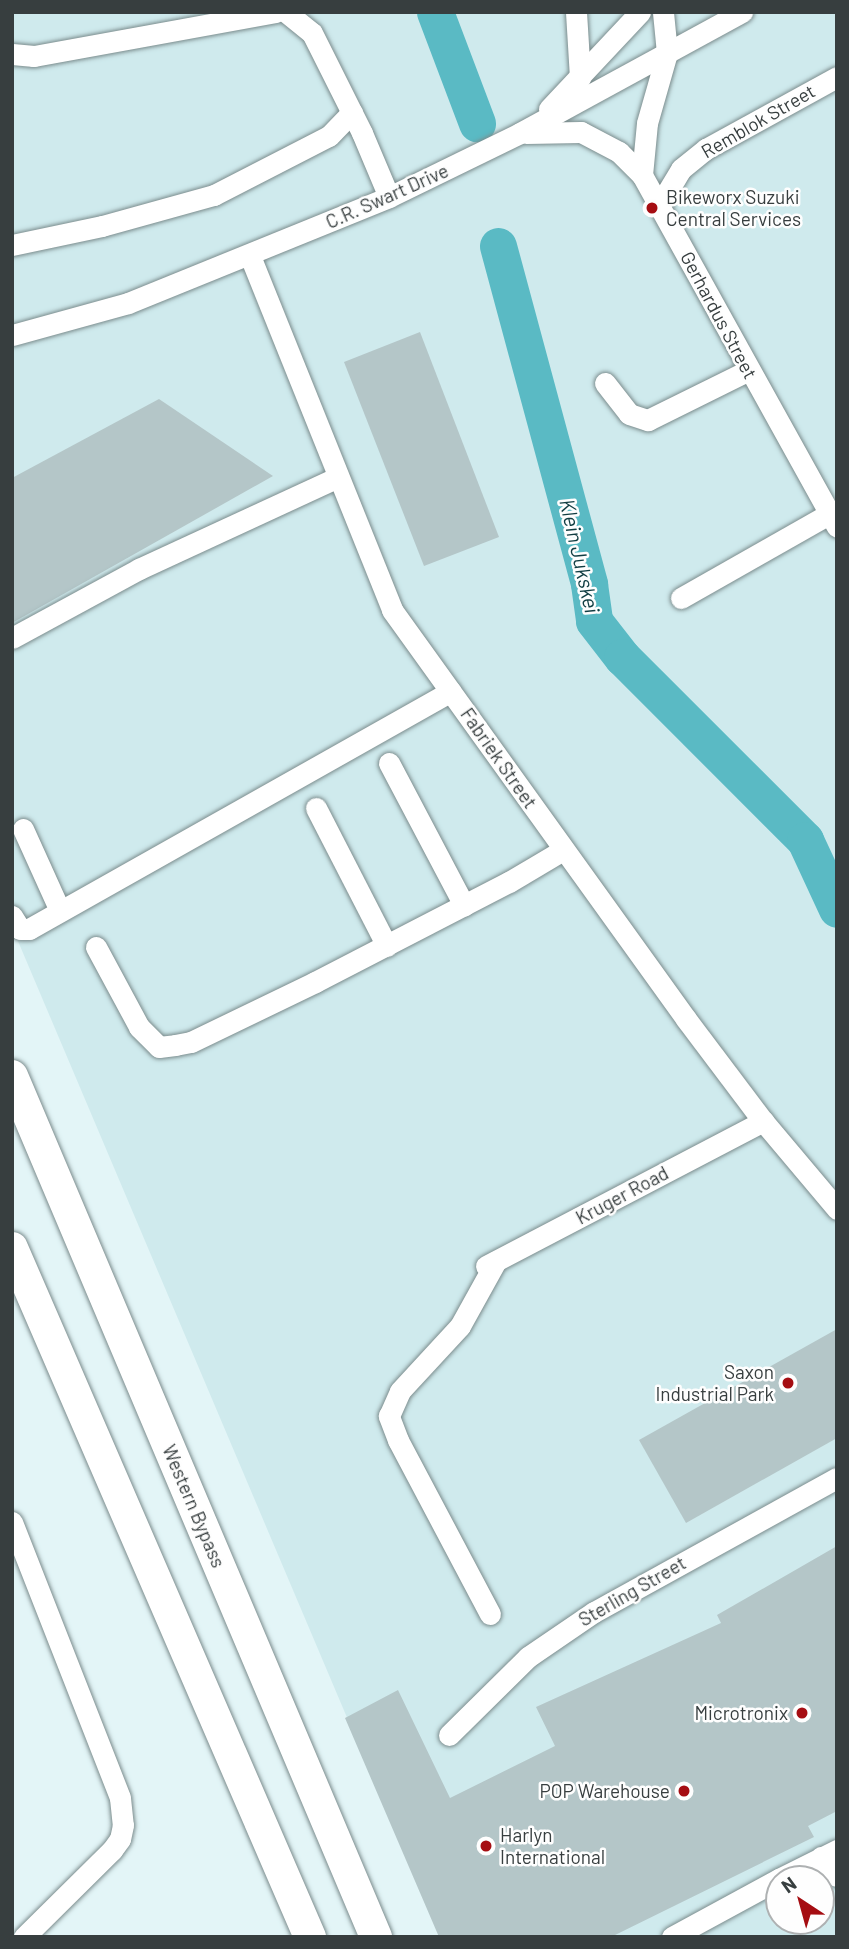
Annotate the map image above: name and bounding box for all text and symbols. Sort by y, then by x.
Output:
street label: Remblok Street [697,79,819,163]
street label: C.R. Swart Drive [322,159,452,233]
place label: Bikeworx Suzuki Central Services [666,186,801,230]
marker: Bikeworx Suzuki Central Services [644,200,660,216]
street label: Gerhardus Street [676,247,762,383]
water label: Klein Jukskei [555,496,605,616]
street label: Fabriek Street [456,703,542,813]
street label: Kruger Road [572,1161,672,1229]
place label: Saxon Industrial Park [655,1361,774,1405]
marker: Saxon Industrial Park [780,1375,796,1391]
street label: Western Bypass [158,1441,230,1571]
street label: Sterling Street [574,1551,690,1631]
place label: Microtronix [694,1702,788,1724]
marker: Microtronix [794,1705,810,1721]
place label: POP Warehouse [540,1780,670,1802]
marker: POP Warehouse [676,1783,692,1799]
place label: Harlyn International [500,1824,605,1868]
marker: Harlyn International [478,1838,494,1854]
north arrow [765,1865,835,1935]
text: N [777,1871,800,1897]

